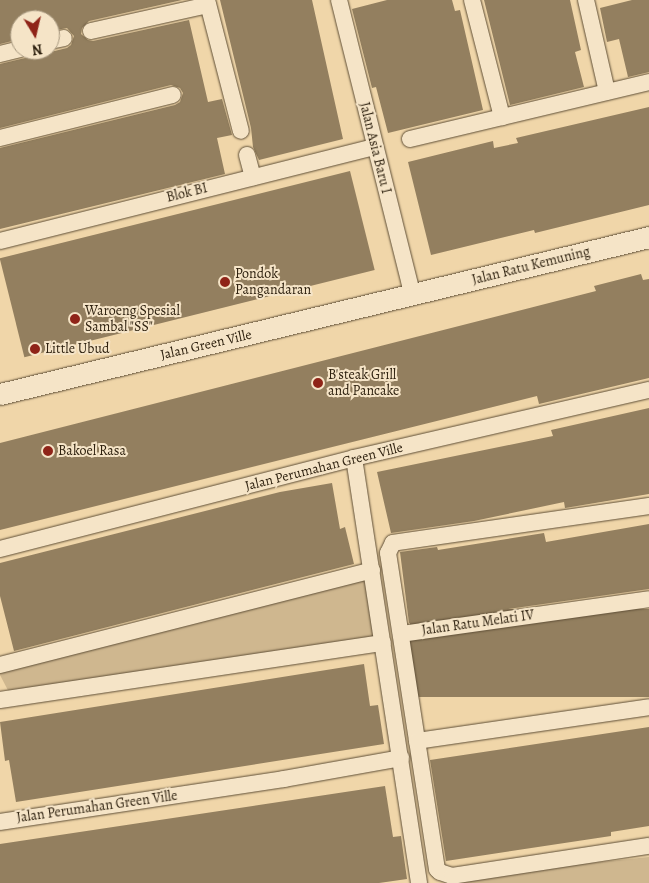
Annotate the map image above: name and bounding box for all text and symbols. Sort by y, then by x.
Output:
north arrow [10,10,60,60]
text: N [31,39,44,60]
street label: Jalan Asia Baru I [356,100,394,196]
street label: Blok BI [165,180,209,206]
street label: Jalan Ratu Kemuning [470,243,592,289]
place label: Pondok Pangandaran [235,266,311,298]
marker: Pondok Pangandaran [219,276,231,288]
place label: Waroeng Spesial Sambal "SS" [85,303,180,336]
marker: Waroeng Spesial Sambal "SS" [69,313,81,325]
street label: Jalan Green Ville [159,326,253,364]
place label: Little Ubud [45,341,109,357]
marker: Little Ubud [29,343,41,355]
place label: B'steak Grill and Pancake [328,367,399,400]
marker: B'steak Grill and Pancake [312,377,324,389]
street label: Jalan Perumahan Green Ville [243,439,405,495]
place label: Bakoel Rasa [58,443,126,459]
marker: Bakoel Rasa [42,445,54,457]
street label: Jalan Ratu Melati IV [421,607,535,639]
street label: Jalan Perumahan Green Ville [15,787,179,827]

